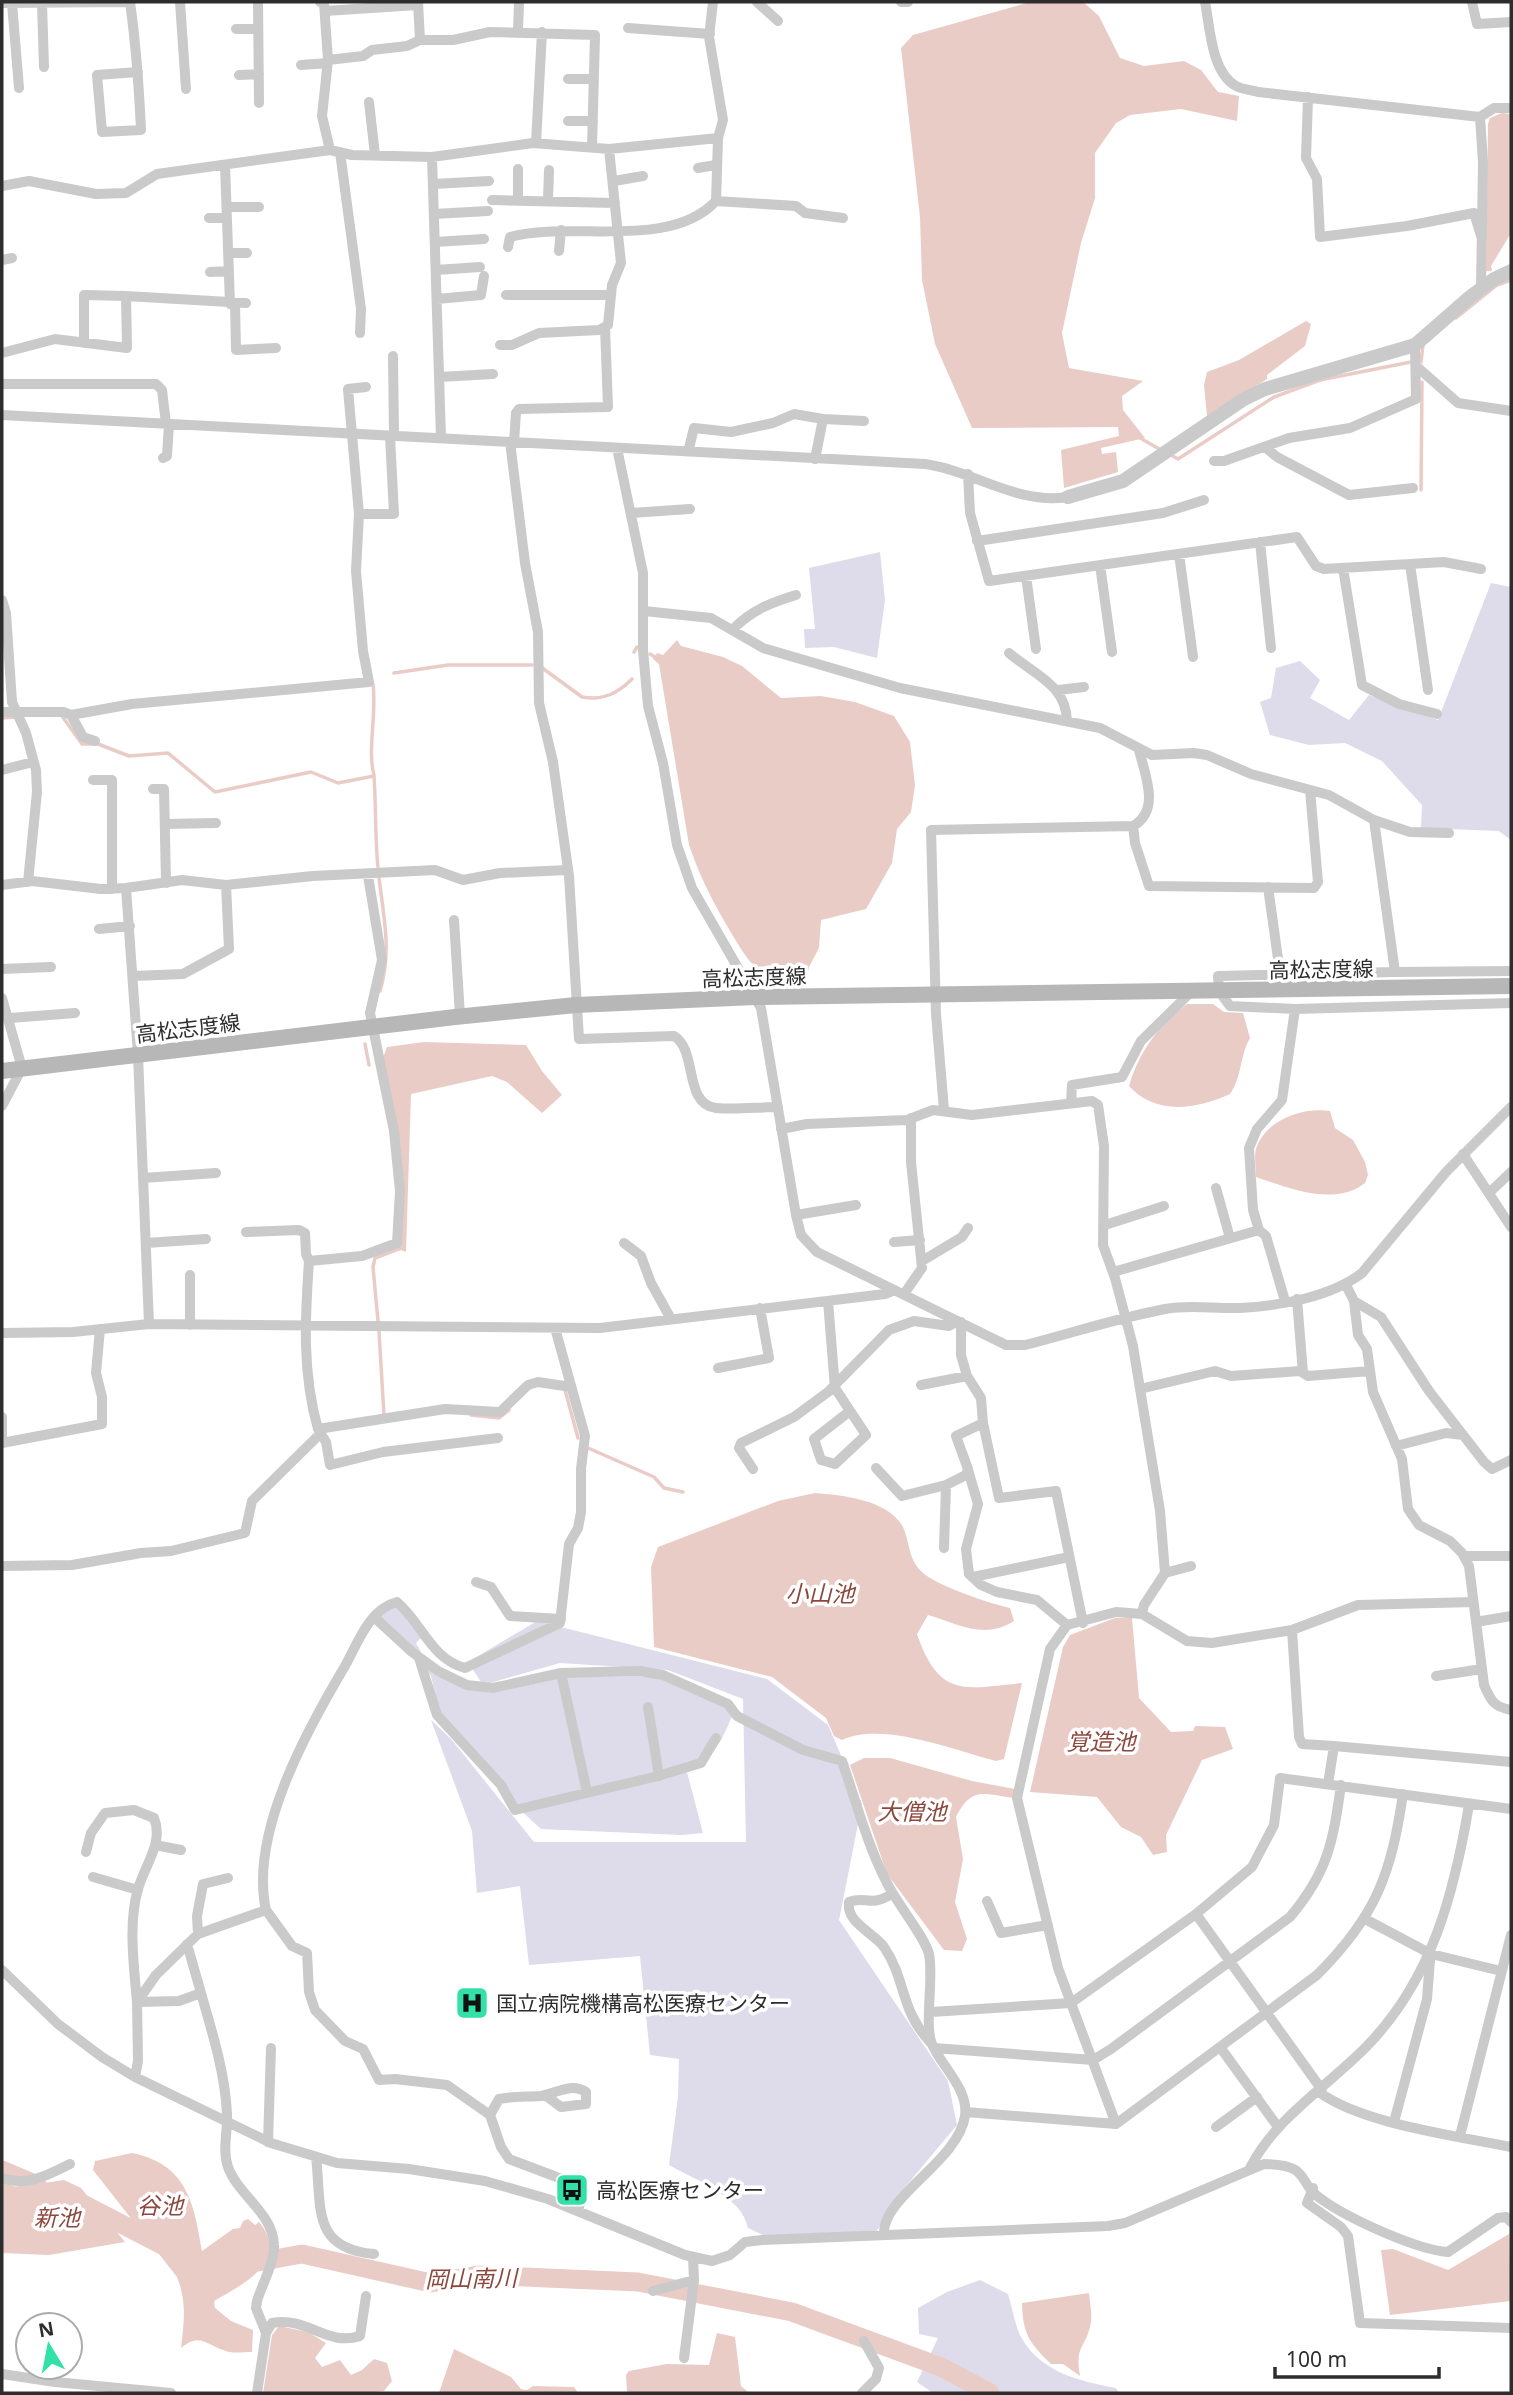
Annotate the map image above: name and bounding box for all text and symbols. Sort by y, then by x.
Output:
street label: 高松志度線 [1268,954,1374,984]
street label: 高松志度線 [701,961,807,993]
street label: 高松志度線 [134,1008,242,1048]
water label: 小山池 [786,1577,857,1609]
water label: 覚造池 [1067,1725,1138,1757]
water label: 大僧池 [878,1795,949,1827]
hospital icon: 国立病院機構高松医療センター [453,1984,491,2022]
place label: 国立病院機構高松医療センター [496,1989,790,2017]
bus stop icon: 高松医療センター [553,2171,591,2209]
place label: 高松医療センター [596,2176,764,2204]
water label: 谷池 [137,2189,185,2221]
water label: 新池 [34,2201,82,2233]
water label: 岡山南川 [425,2261,520,2295]
north arrow [14,2311,84,2381]
text: N [36,2315,56,2343]
scale bar [1275,2336,1440,2380]
text: 100 m [1286,2345,1347,2373]

